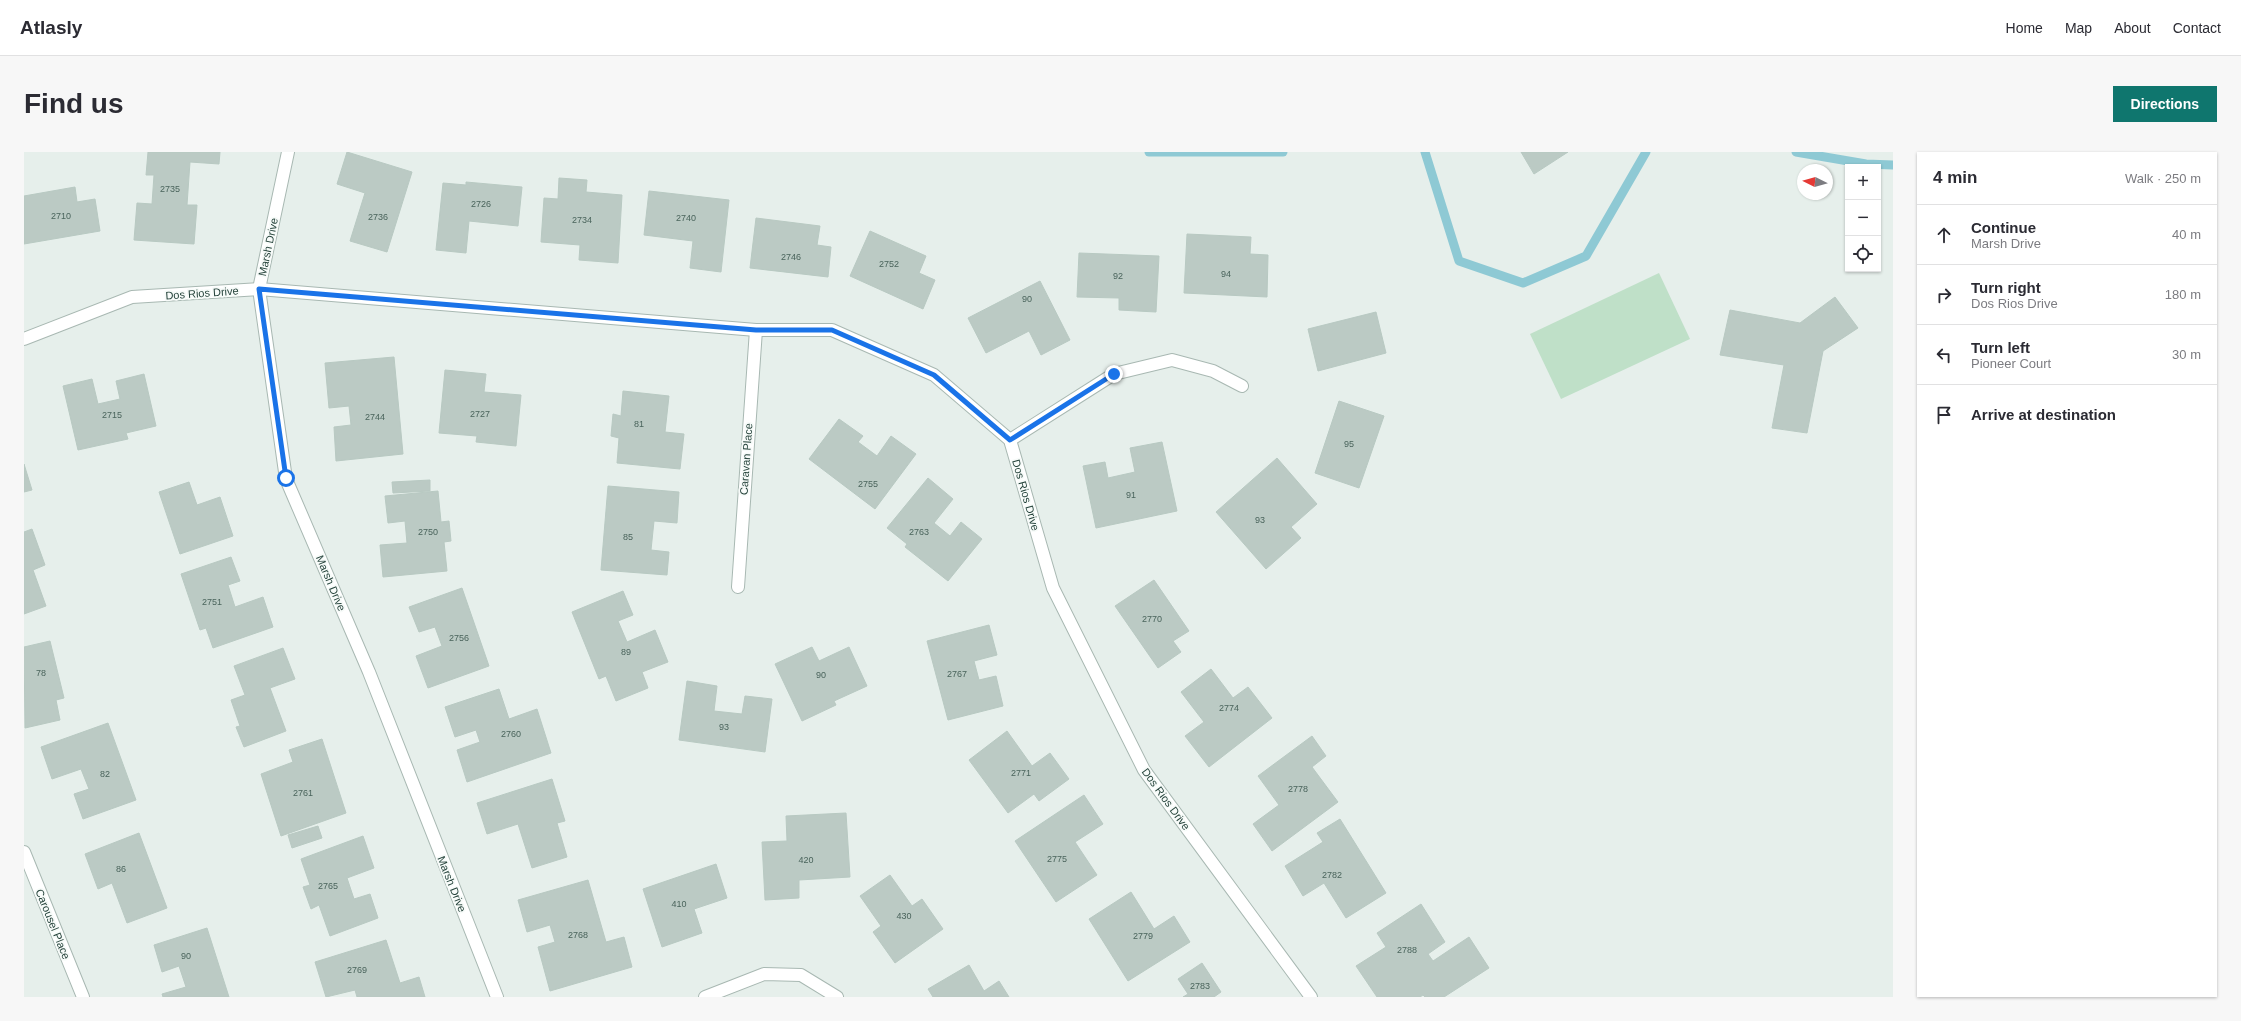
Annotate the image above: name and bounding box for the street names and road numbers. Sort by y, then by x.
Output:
street label: Marsh Drive [256,217,280,277]
street label: Dos Rios Drive [165,284,239,302]
street label: Caravan Place [737,423,755,495]
street label: Dos Rios Drive [1010,458,1042,532]
street label: Marsh Drive [314,553,348,613]
street label: Dos Rios Drive [1140,766,1192,832]
street label: Marsh Drive [435,854,469,914]
street label: Carousel Place [33,887,73,961]

